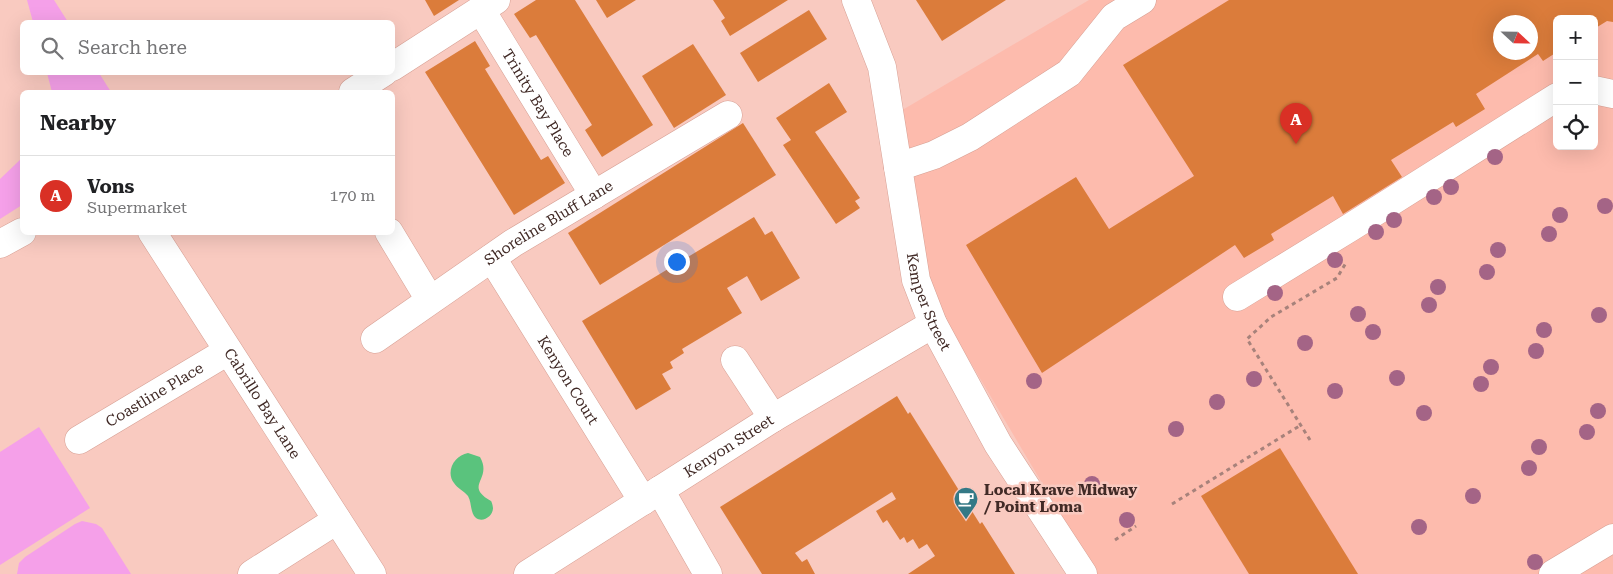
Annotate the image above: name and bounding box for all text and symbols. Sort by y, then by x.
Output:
north arrow [1493,15,1538,60]
map controls [1553,15,1598,150]
button: + [1553,15,1598,60]
search box [20,20,395,75]
icon: search [38,34,66,62]
text: Search here [78,36,187,59]
street label: Trinity Bay Place [498,46,578,160]
button: − [1553,60,1598,105]
pin: A [1280,103,1312,144]
button: locate [1553,105,1598,150]
text: Nearby [40,111,116,135]
text: Vons [87,175,134,198]
street label: Shoreline Bluff Lane [481,177,616,269]
text: A [50,186,62,205]
text: 170 m [329,186,375,205]
text: Supermarket [87,198,187,217]
your location [664,249,690,275]
street label: Kemper Street [903,252,955,354]
street label: Kenyon Court [534,333,603,428]
street label: Cabrillo Bay Lane [220,345,304,462]
street label: Coastline Place [102,359,207,431]
street label: Kenyon Street [681,411,777,481]
place label: Local Krave Midway / Point Loma [983,481,1137,516]
cafe icon: Local Krave Midway / Point Loma [953,486,979,520]

